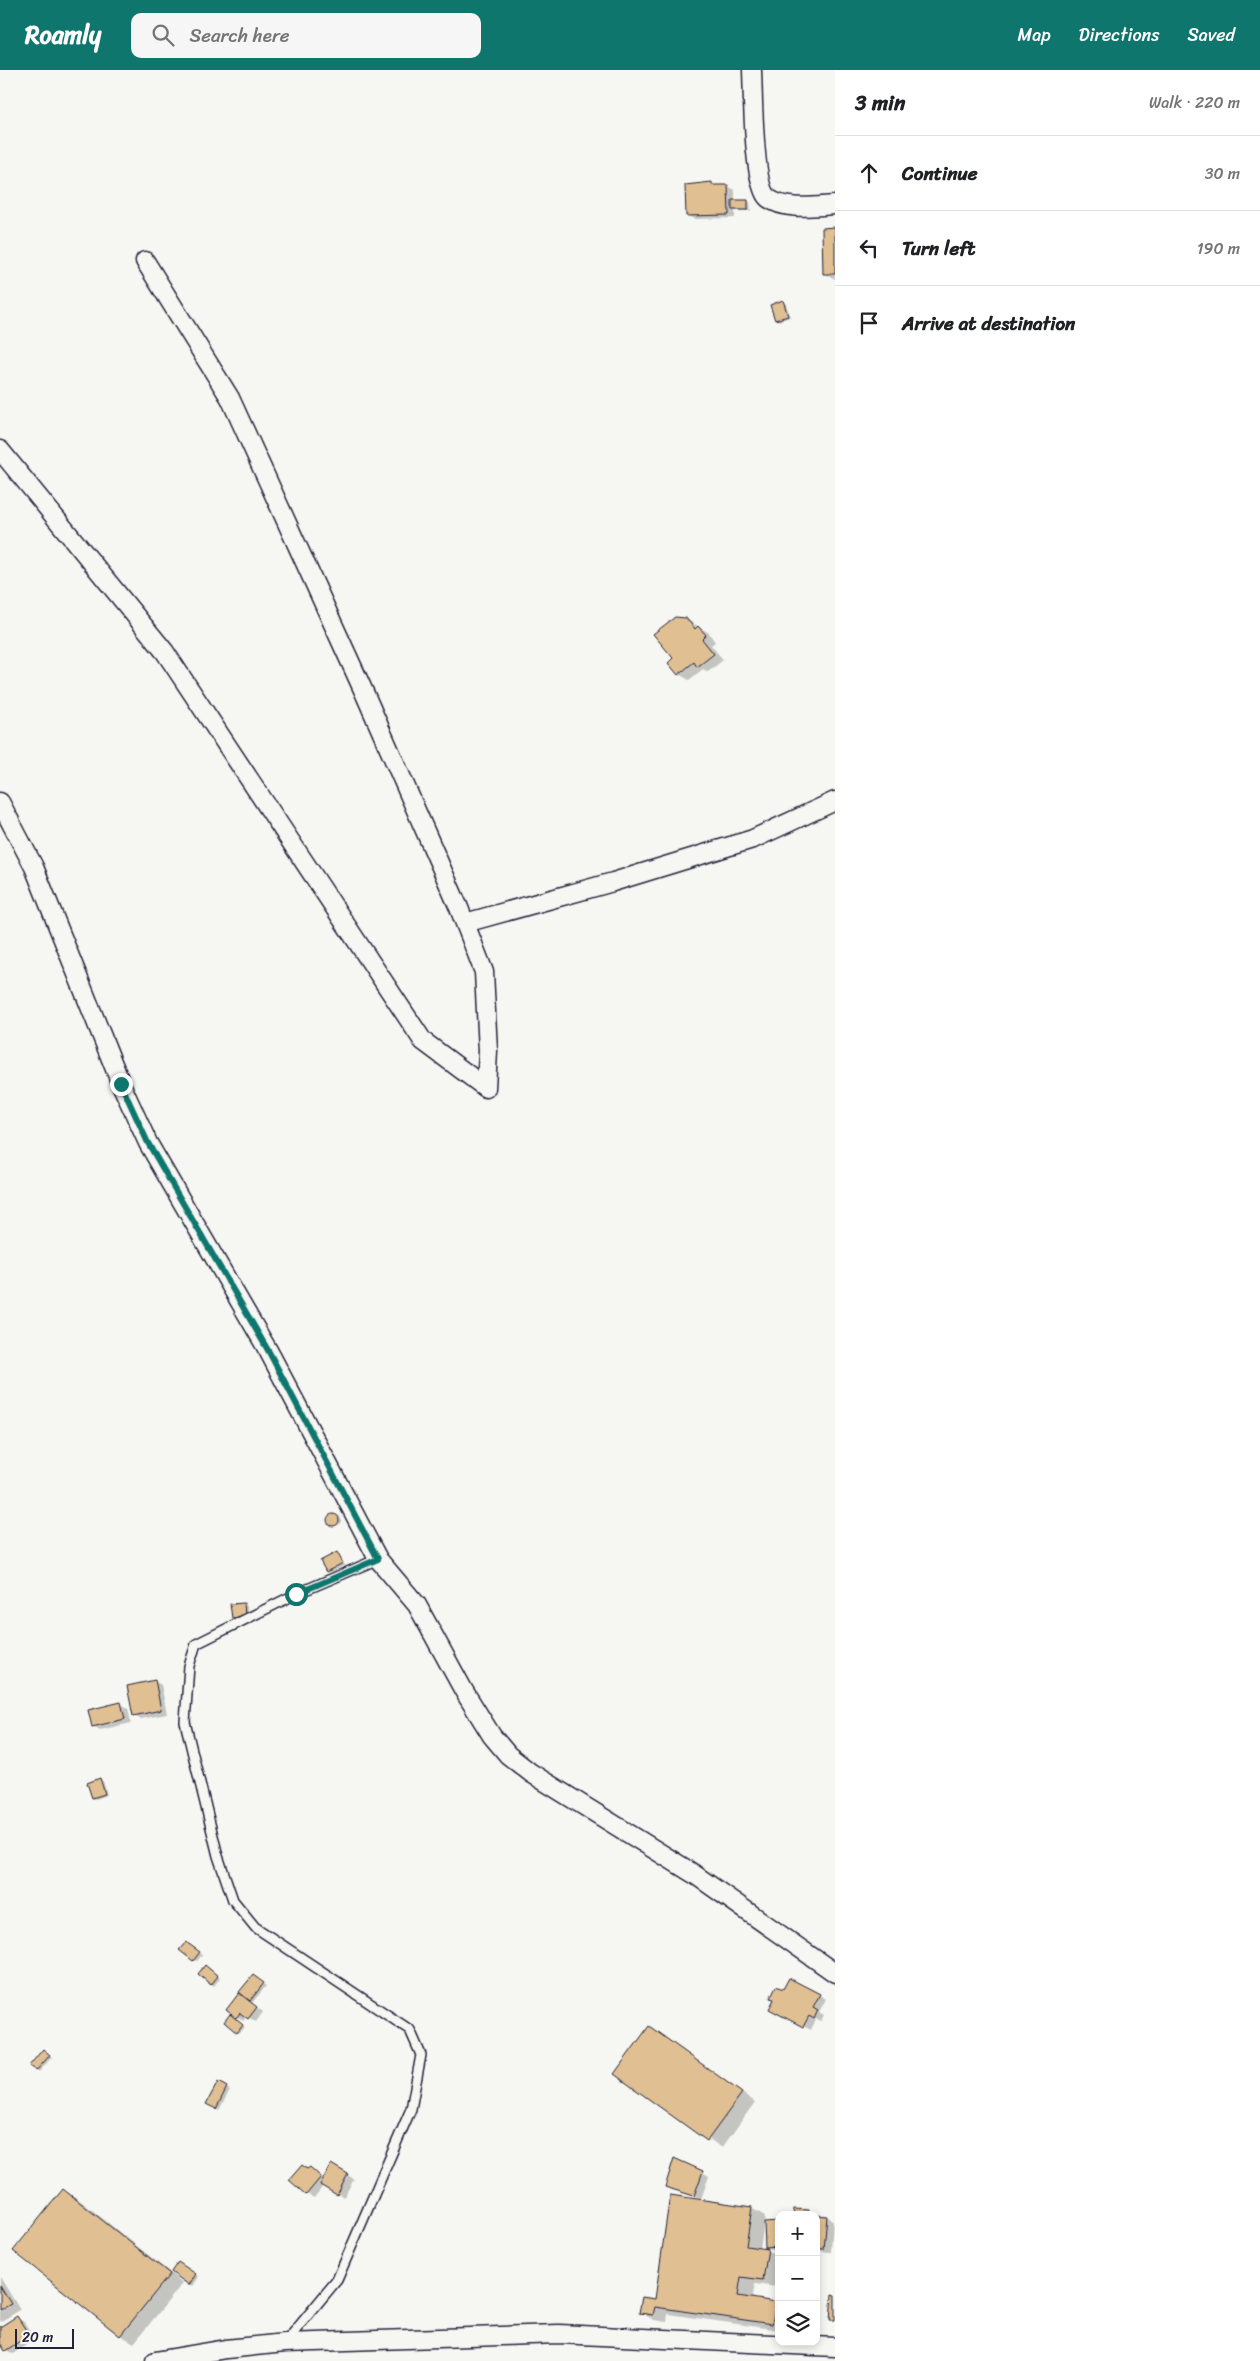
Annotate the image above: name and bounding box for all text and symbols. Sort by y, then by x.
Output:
search box [131,13,481,58]
text: Roamly [25,14,101,56]
text: Search here [189,19,289,52]
text: Map [1018,19,1051,51]
text: Directions [1079,19,1160,51]
text: Saved [1188,19,1235,51]
icon: search [149,21,177,49]
text: 3 min [855,84,905,122]
text: Walk · 220 m [1149,88,1240,117]
text: Continue [902,157,978,190]
icon: ahead [855,159,883,187]
text: 30 m [1205,159,1240,188]
text: Turn left [902,232,975,265]
icon: left [855,234,883,262]
text: 190 m [1197,234,1240,263]
text: Arrive at destination [902,307,1075,340]
icon: arrive [855,309,883,337]
route end [110,1073,133,1096]
route start [285,1583,308,1606]
map controls [775,2211,820,2346]
button: + [775,2211,820,2256]
button: − [775,2256,820,2301]
button: layers [775,2301,820,2346]
text: 20 m [22,2325,53,2350]
scale bar [15,2326,74,2349]

